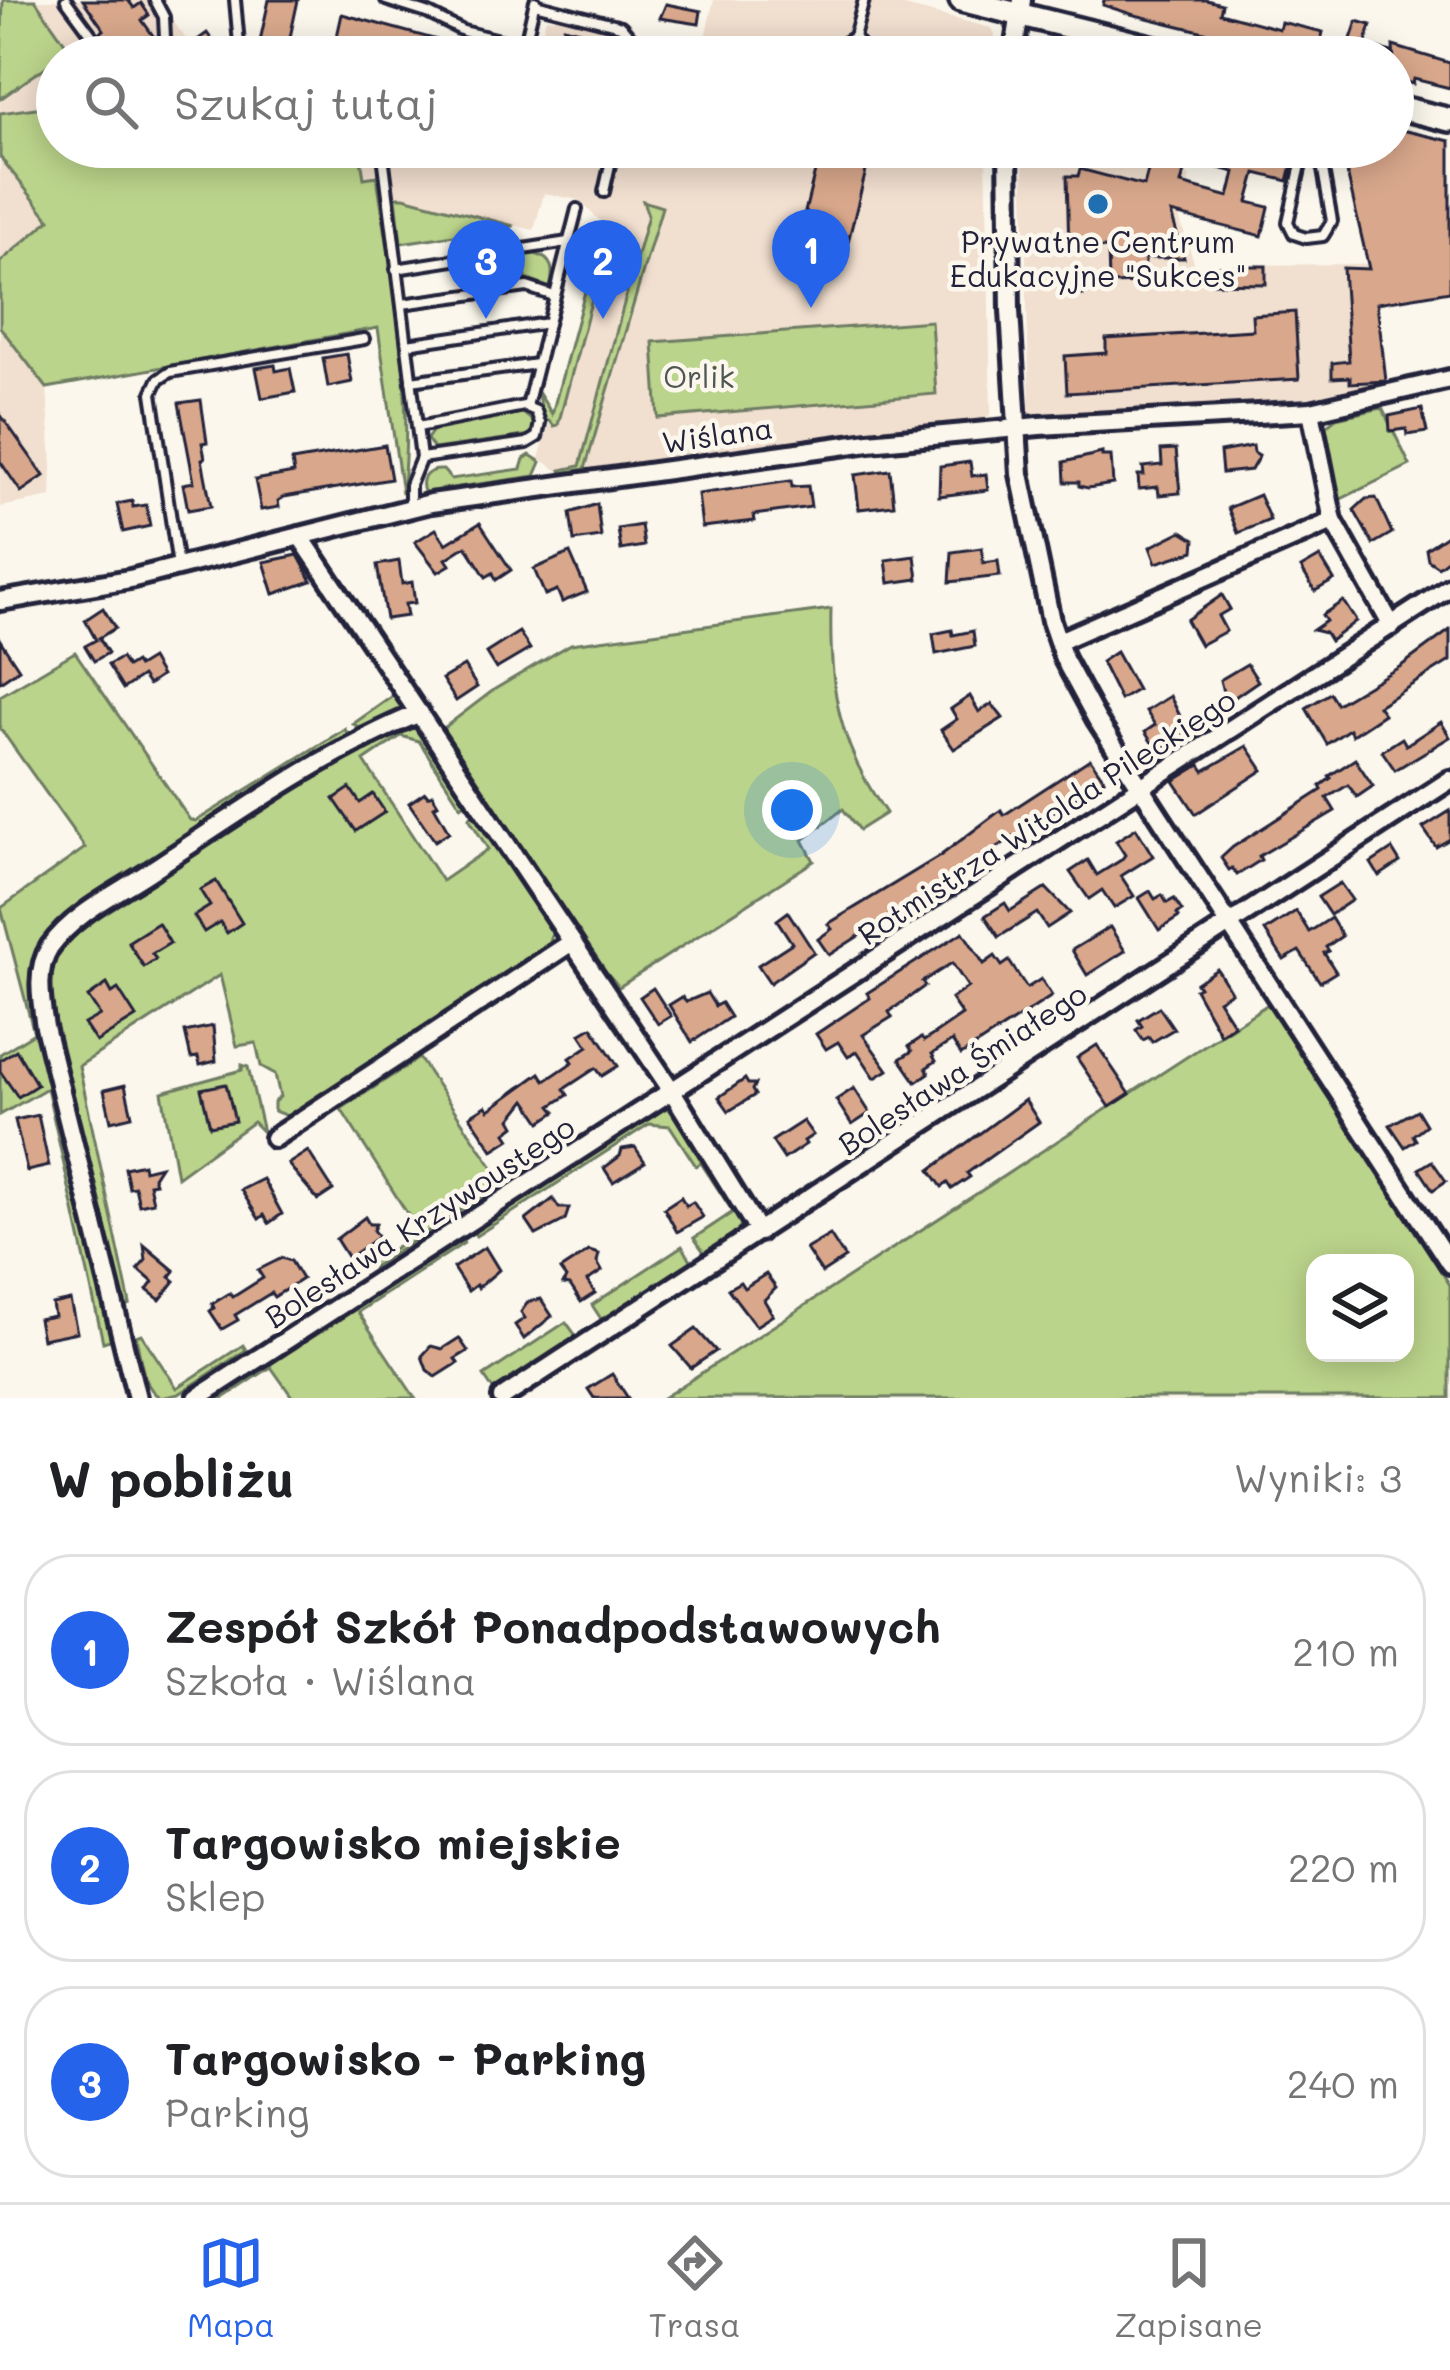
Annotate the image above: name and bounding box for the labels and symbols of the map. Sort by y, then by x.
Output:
marker: Prywatne Centrum Edukacyjne "Sukces" [1085,191,1111,217]
pin: 1 [772,209,850,308]
pin: 3 [447,220,525,319]
pin: 2 [564,220,642,319]
place label: Prywatne Centrum Edukacyjne "Sukces" [950,221,1246,295]
park label: Orlik [663,356,735,396]
street label: Wiślana [659,406,775,462]
street label: Rotmistrza Witolda Pileckiego [850,679,1242,953]
your location [762,780,822,840]
street label: Bolesława Śmiałego [830,973,1094,1163]
street label: Bolesława Krzywoustego [257,1106,581,1336]

